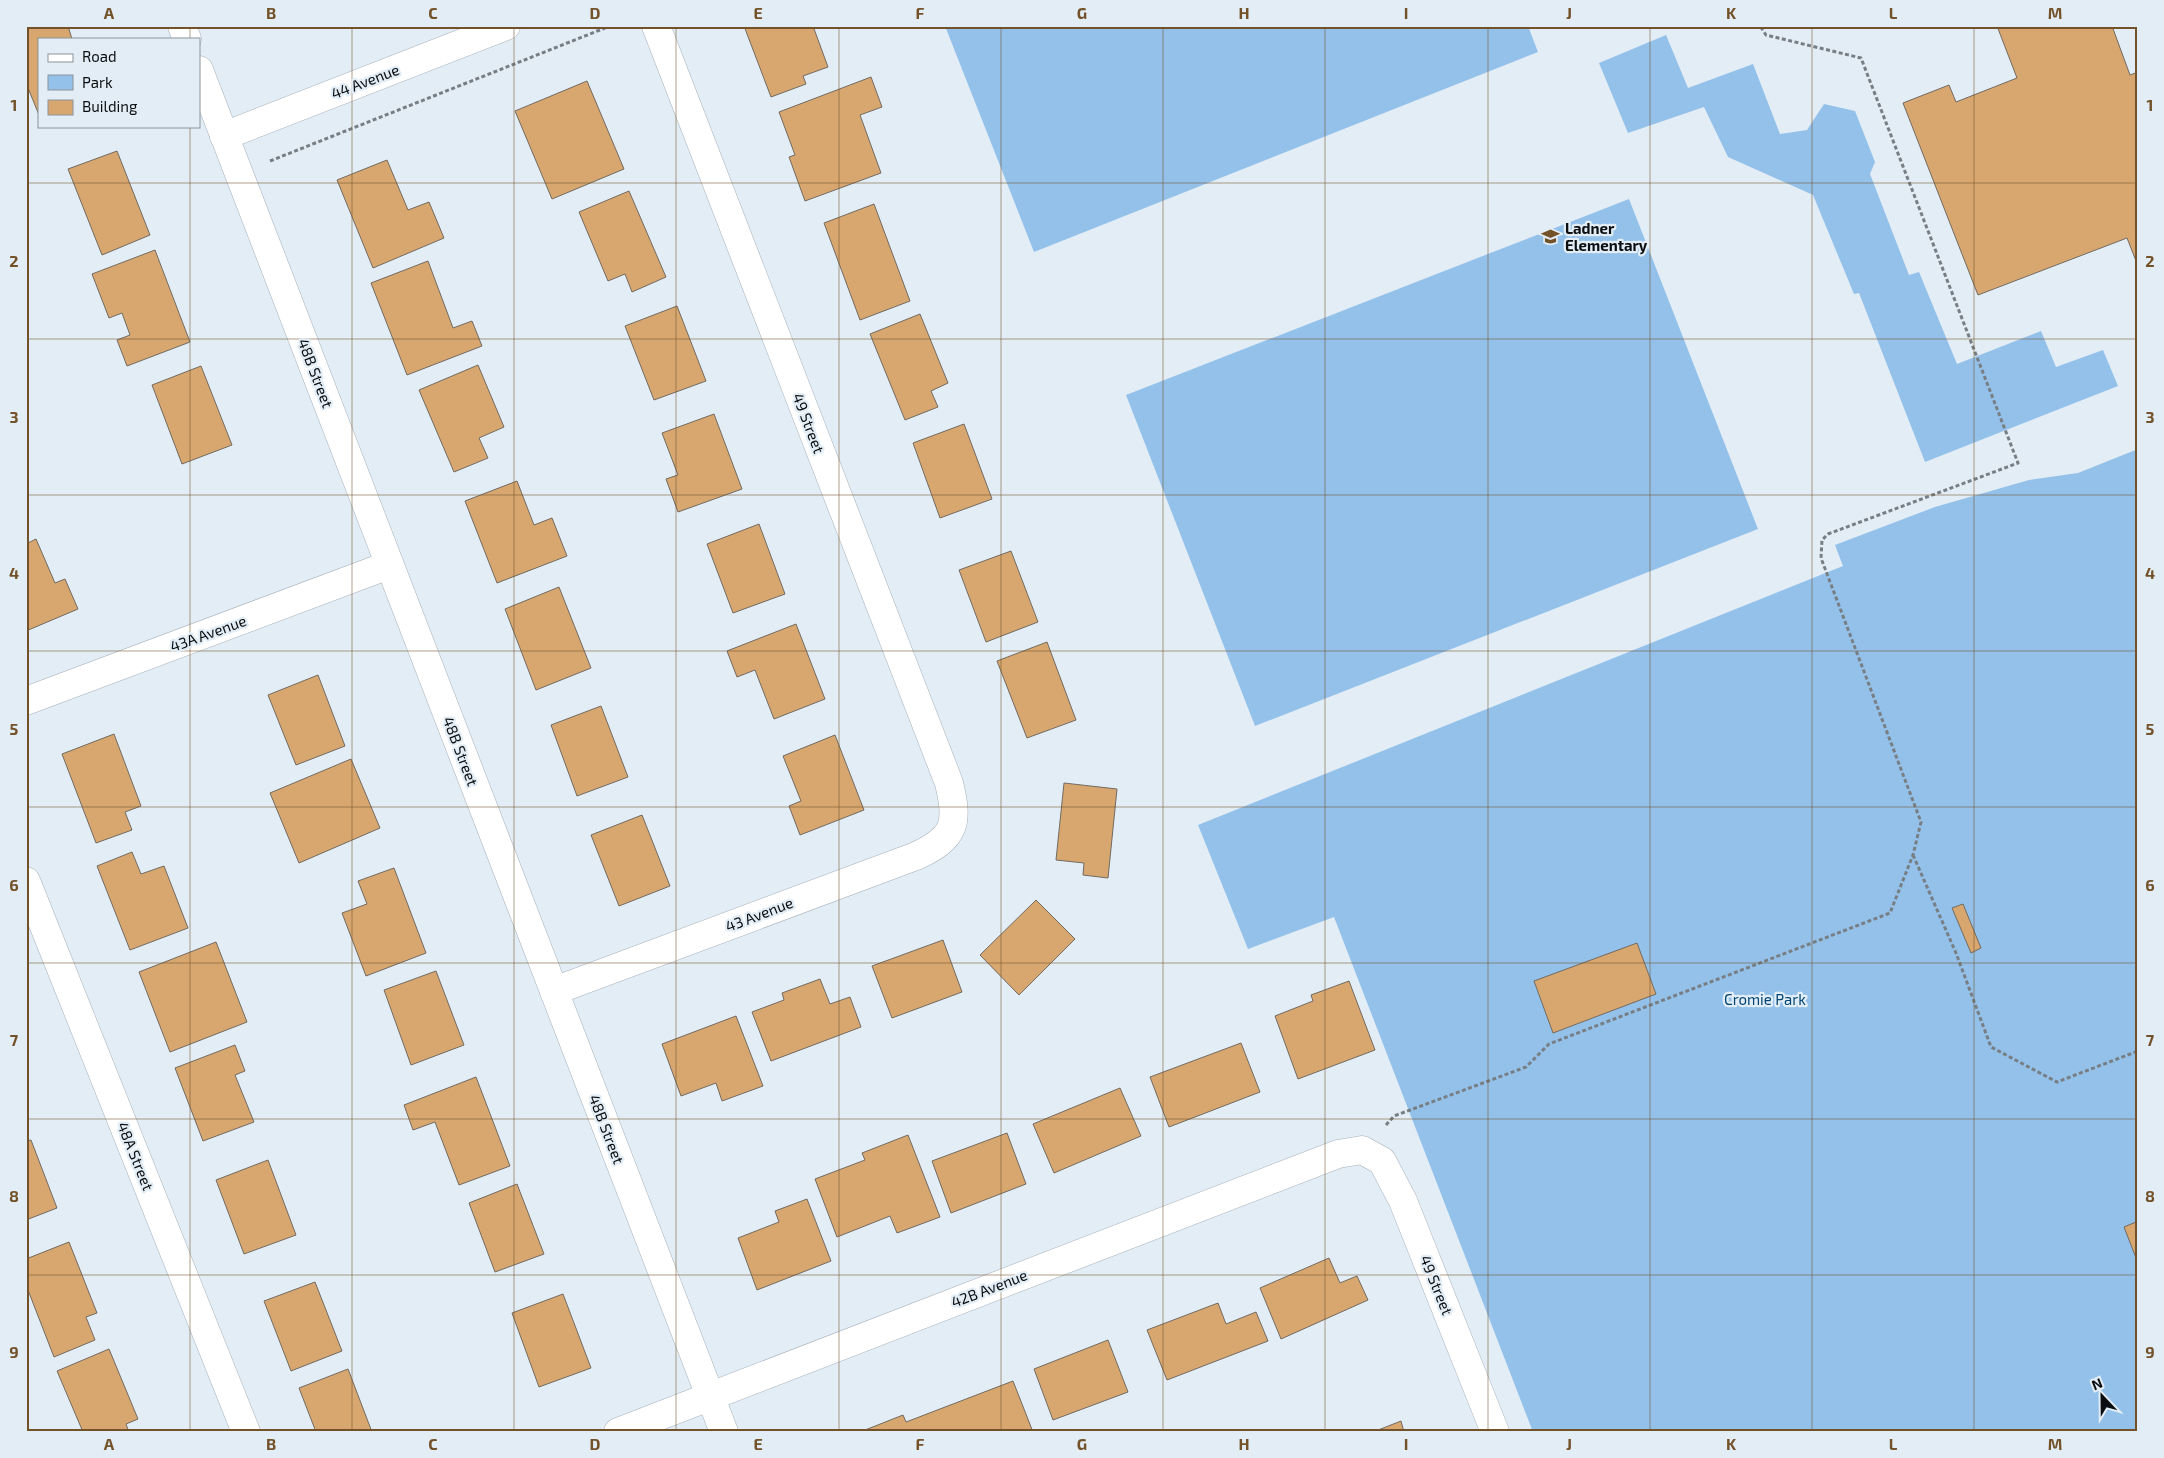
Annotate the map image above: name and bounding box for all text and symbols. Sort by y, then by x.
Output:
text: A [104,3,115,22]
text: B [266,3,276,22]
text: C [428,3,438,22]
text: D [590,3,601,22]
text: E [753,3,763,22]
text: F [916,3,925,22]
text: G [1077,3,1087,22]
text: H [1238,3,1250,22]
text: I [1404,3,1408,22]
text: J [1566,3,1572,22]
text: K [1726,3,1737,22]
text: L [1889,3,1898,22]
text: M [2048,3,2062,22]
legend [38,38,200,128]
text: Road [82,47,117,65]
street label: 44 Avenue [328,60,402,102]
text: Park [82,73,113,91]
text: 1 [11,95,17,114]
text: 1 [2147,95,2153,114]
text: Building [82,97,138,115]
place label: Ladner Elementary [1565,219,1648,255]
school or university icon: Ladner Elementary [1541,227,1561,247]
text: 2 [9,251,19,270]
text: 2 [2145,251,2155,270]
street label: 48B Street [295,336,338,410]
street label: 49 Street [789,390,829,456]
text: 3 [9,407,19,426]
text: 3 [2145,407,2155,426]
text: 4 [9,563,19,582]
text: 4 [2145,563,2155,582]
street label: 43A Avenue [167,611,249,655]
street label: 48B Street [440,714,483,788]
text: 5 [10,719,19,738]
text: 5 [2146,719,2155,738]
text: 6 [9,875,19,894]
text: 6 [2145,875,2155,894]
street label: 43 Avenue [723,893,795,935]
park label: Cromie Park [1724,990,1806,1008]
text: 7 [10,1030,19,1049]
text: 7 [2146,1030,2155,1049]
street label: 48B Street [586,1092,629,1166]
street label: 48A Street [114,1119,158,1193]
text: 8 [9,1186,19,1205]
text: 8 [2145,1186,2155,1205]
street label: 49 Street [1417,1252,1457,1318]
street label: 42B Avenue [948,1265,1030,1311]
text: 9 [9,1342,19,1361]
text: 9 [2145,1342,2155,1361]
north arrow [2076,1370,2126,1420]
text: N [2089,1374,2105,1393]
text: A [104,1434,115,1453]
text: B [266,1434,276,1453]
text: C [428,1434,438,1453]
text: D [590,1434,601,1453]
text: E [753,1434,763,1453]
text: F [916,1434,925,1453]
text: G [1077,1434,1087,1453]
text: H [1238,1434,1250,1453]
text: I [1404,1434,1408,1453]
text: J [1566,1434,1572,1453]
text: K [1726,1434,1737,1453]
text: L [1889,1434,1898,1453]
text: M [2048,1434,2062,1453]

